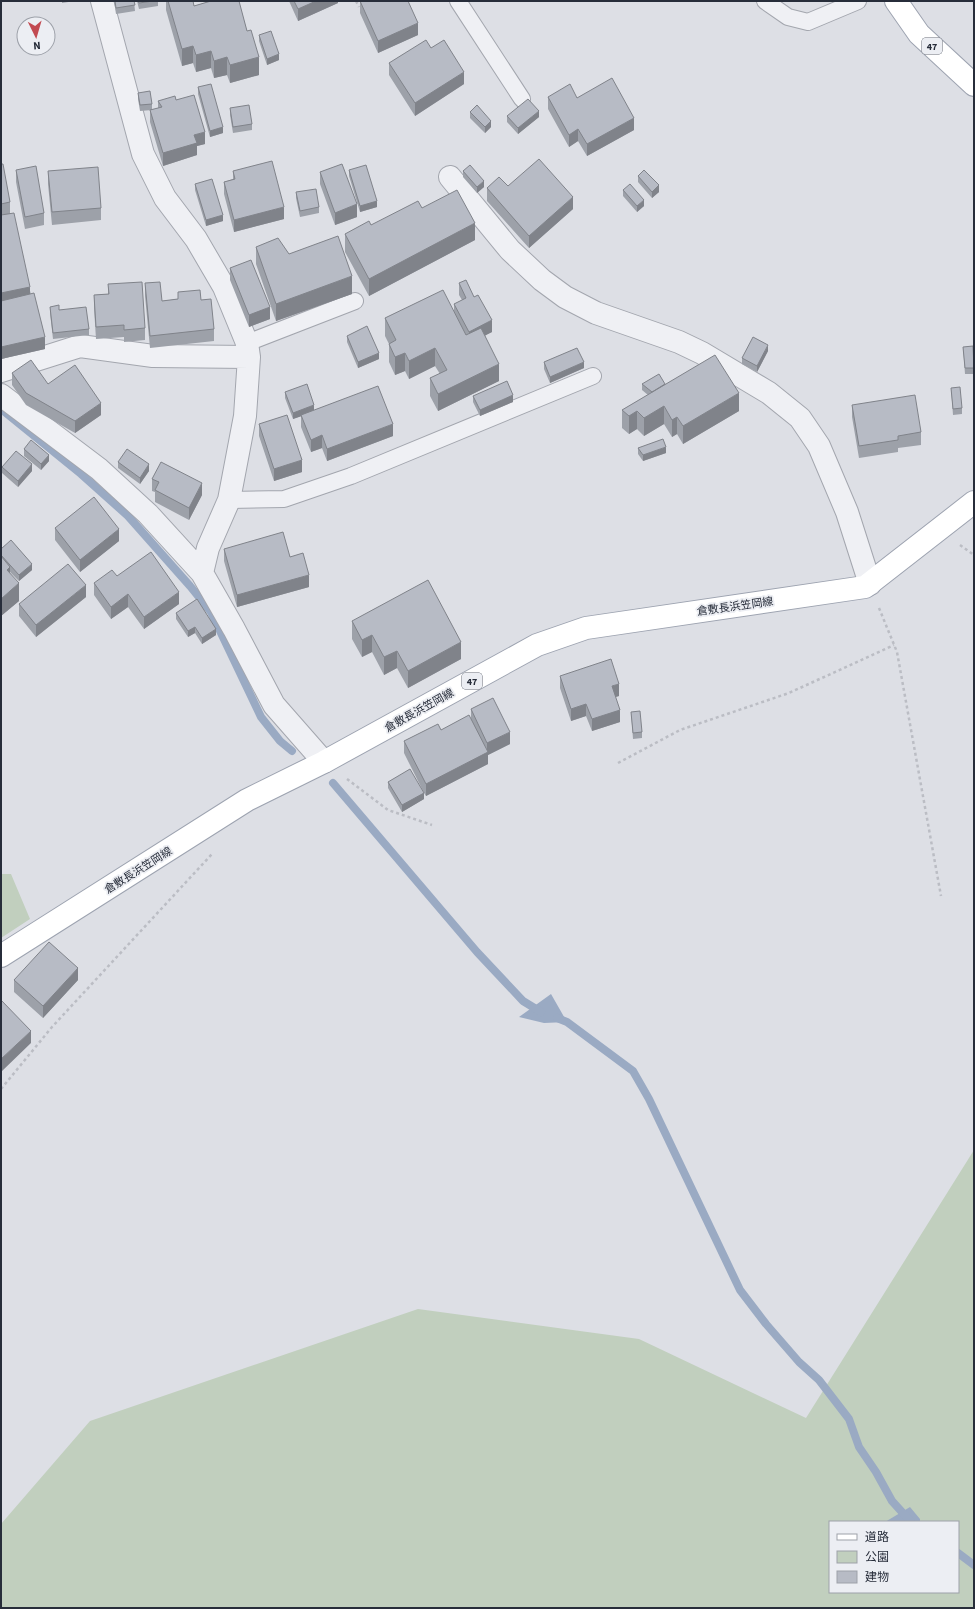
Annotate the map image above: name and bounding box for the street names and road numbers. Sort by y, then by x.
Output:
road number: 47 [922,38,942,54]
street label: 倉敷長浜笠岡線 [696,594,774,619]
road number: 47 [462,673,482,689]
street label: 倉敷長浜笠岡線 [382,685,457,736]
street label: 倉敷長浜笠岡線 [102,844,175,897]

